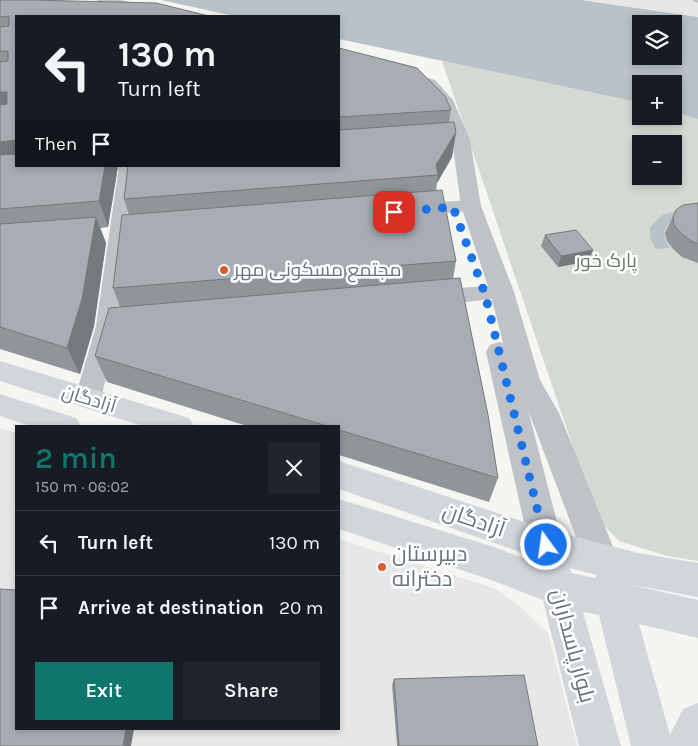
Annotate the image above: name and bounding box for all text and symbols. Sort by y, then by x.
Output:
map controls [632,15,682,185]
button: layers [632,15,682,65]
text: 130 m [118,34,216,75]
icon: left [35,35,100,100]
button: + [632,75,682,125]
text: Turn left [118,76,201,102]
icon: arrive [87,130,115,158]
text: Then [35,133,77,155]
button: − [632,135,682,185]
pin [373,191,415,233]
icon: arrive [380,198,408,226]
park label: پارک خور [574,250,637,273]
place label: مجتمع مسکونی مهر [233,259,401,283]
marker: مجتمع مسکونی مهر [218,264,230,276]
street label: آزادگان [59,380,119,418]
text: 2 min [35,440,117,476]
button: close [268,442,320,494]
text: 150 m · 06:02 [35,477,129,496]
street label: آزادگان [439,497,509,543]
position arrow [519,518,571,570]
icon: left [35,529,63,557]
text: Turn left [78,532,153,554]
text: 130 m [269,532,320,554]
place label: دبیرستان دخترانه [392,541,467,592]
marker: دبیرستان دخترانه [376,561,388,573]
street label: بلوار پاسداران [544,586,601,706]
icon: arrive [35,594,63,622]
text: Arrive at destination [78,597,264,619]
text: 20 m [279,597,324,619]
button: Exit [35,662,173,720]
button: Share [183,662,320,720]

